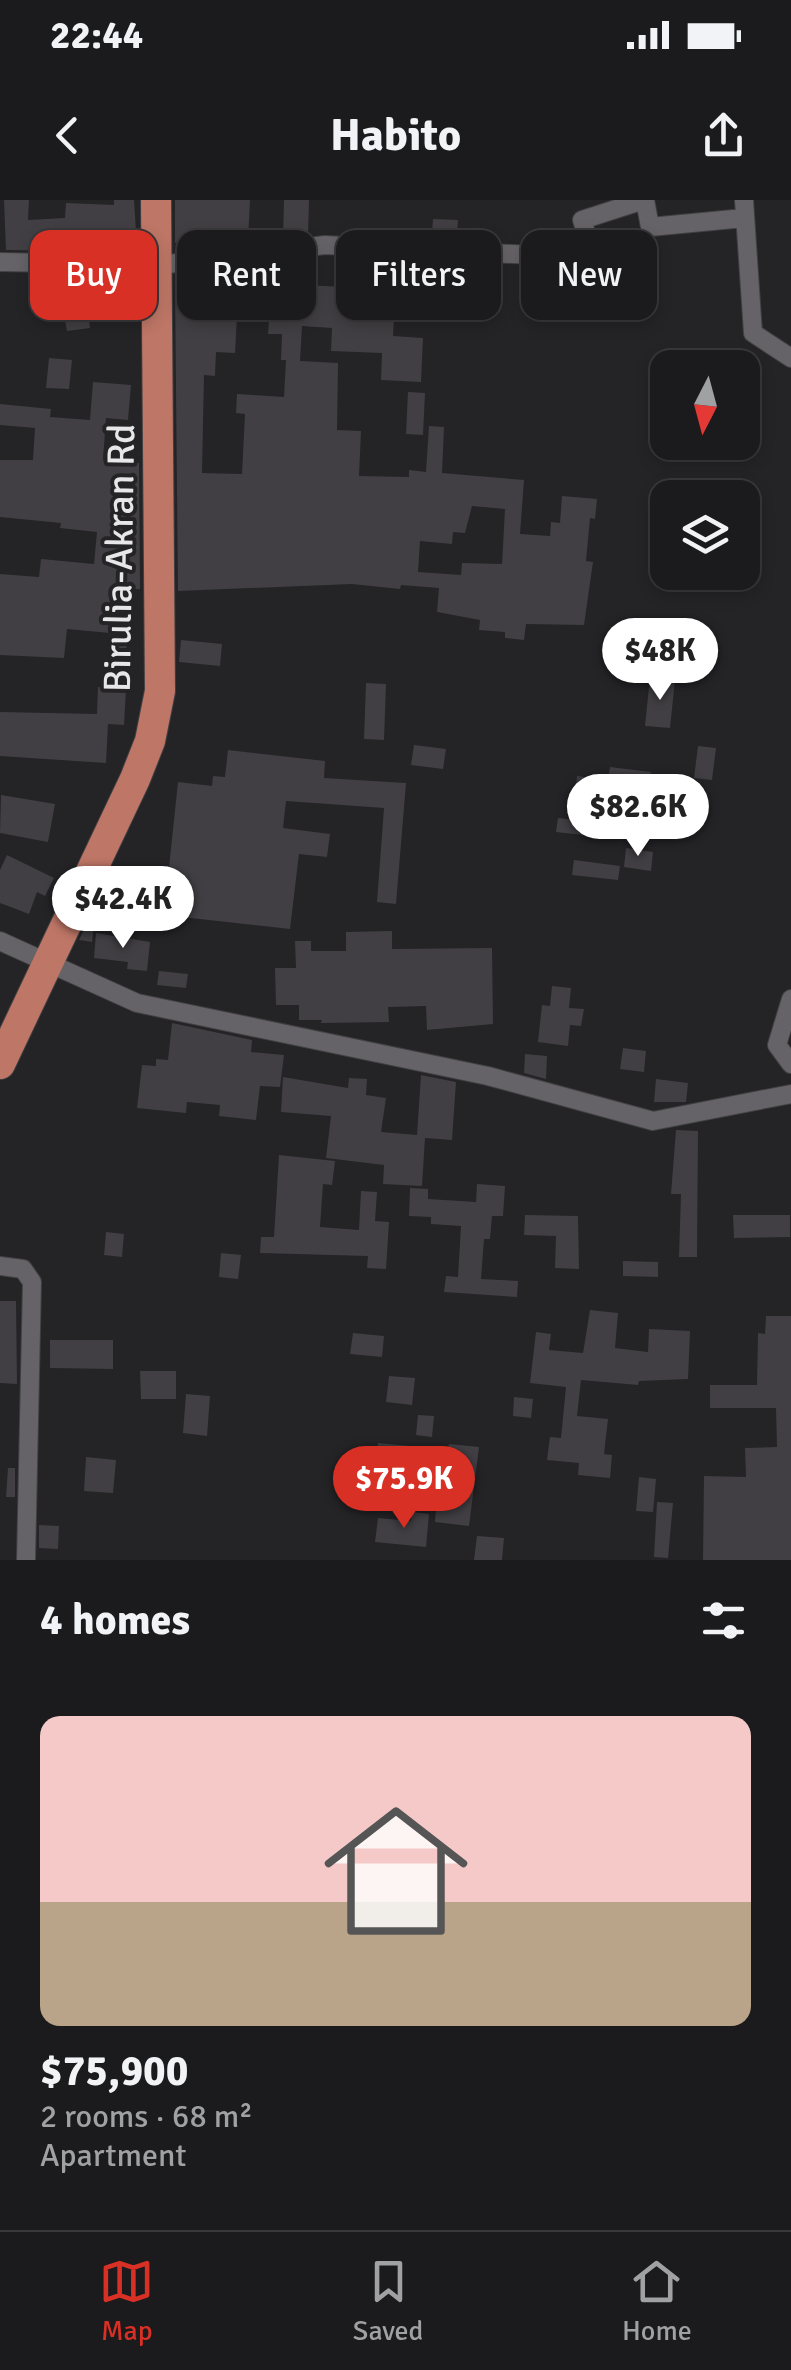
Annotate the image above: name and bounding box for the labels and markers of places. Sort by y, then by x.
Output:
pin: $48K [601,618,719,703]
pin: $82.6K [557,774,719,859]
pin: $42.4K [42,866,204,951]
pin: $75.9K [323,1446,485,1531]

